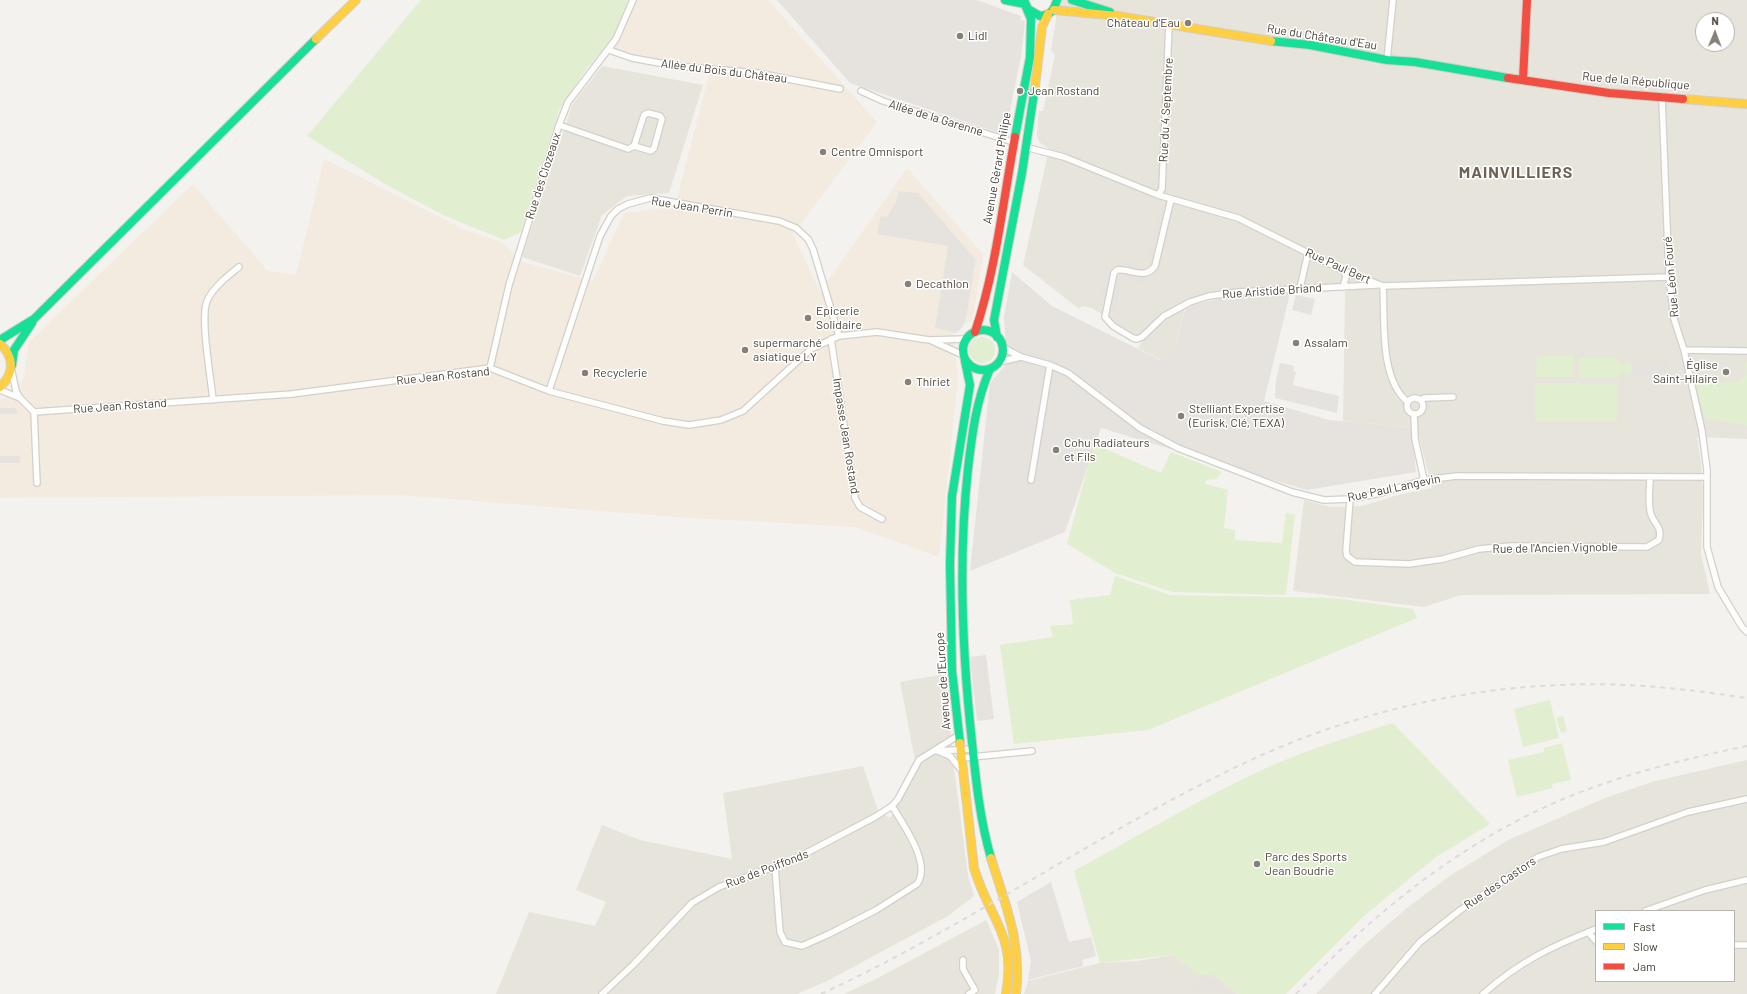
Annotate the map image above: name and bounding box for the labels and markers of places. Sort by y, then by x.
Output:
place label: Château d'Eau [1107,16,1180,30]
marker: Château d'Eau [1183,18,1193,28]
place label: Lidl [968,29,987,43]
marker: Lidl [955,31,965,41]
place label: Jean Rostand [1028,84,1099,98]
marker: Jean Rostand [1015,86,1025,96]
place label: Centre Omnisport [831,145,923,159]
marker: Centre Omnisport [818,147,828,157]
place label: Decathlon [916,277,969,291]
marker: Decathlon [903,279,913,289]
place label: Epicerie Solidaire [816,304,862,332]
marker: Epicerie Solidaire [803,313,813,323]
place label: supermarché asiatique LY [753,336,822,364]
place label: Assalam [1304,336,1348,350]
marker: Assalam [1291,338,1301,348]
marker: supermarché asiatique LY [740,345,750,355]
place label: Église Saint-Hilaire [1653,358,1718,386]
place label: Recyclerie [593,366,647,380]
marker: Église Saint-Hilaire [1721,367,1731,377]
marker: Recyclerie [580,368,590,378]
place label: Thiriet [916,375,950,389]
marker: Thiriet [903,377,913,387]
place label: Stelliant Expertise (Eurisk, Clé, TEXA) [1189,402,1285,430]
marker: Stelliant Expertise (Eurisk, Clé, TEXA) [1176,411,1186,421]
place label: Cohu Radiateurs et Fils [1064,436,1149,464]
marker: Cohu Radiateurs et Fils [1051,445,1061,455]
place label: Parc des Sports Jean Boudrie [1265,850,1347,878]
marker: Parc des Sports Jean Boudrie [1252,859,1262,869]

